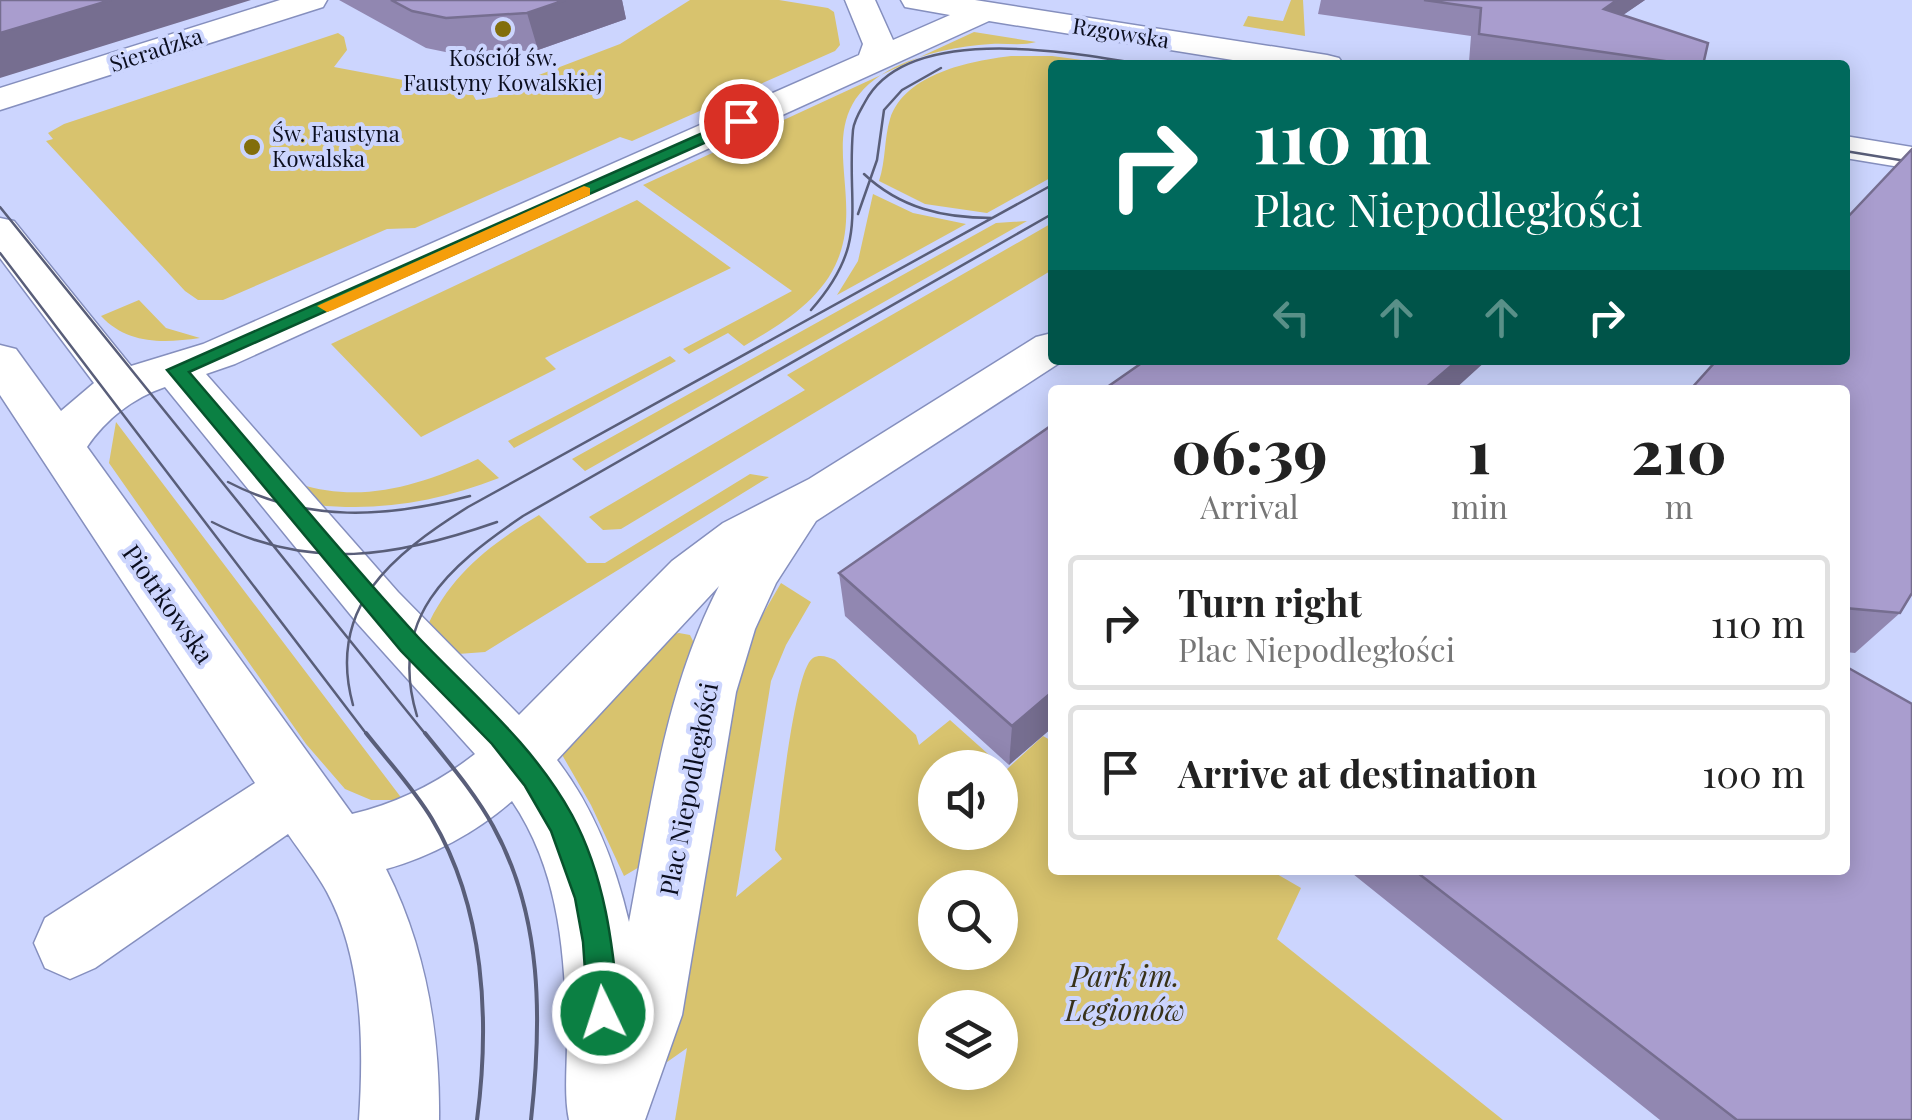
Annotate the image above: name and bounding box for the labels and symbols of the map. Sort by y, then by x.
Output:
street label: Rzgowska [1071,10,1172,54]
marker: Kościół św. Faustyny Kowalskiej [492,18,514,40]
street label: Sieradzka [105,20,206,78]
place label: Kościół św. Faustyny Kowalskiej [403,42,603,97]
pin [699,79,784,164]
place label: Św. Faustyna Kowalska [272,118,400,173]
marker: Św. Faustyna Kowalska [241,136,263,158]
street label: Piotrkowska [116,537,223,670]
street label: Plac Niepodległości [651,679,724,898]
park label: Park im. Legionów [1063,955,1185,1029]
position arrow [551,961,655,1065]

